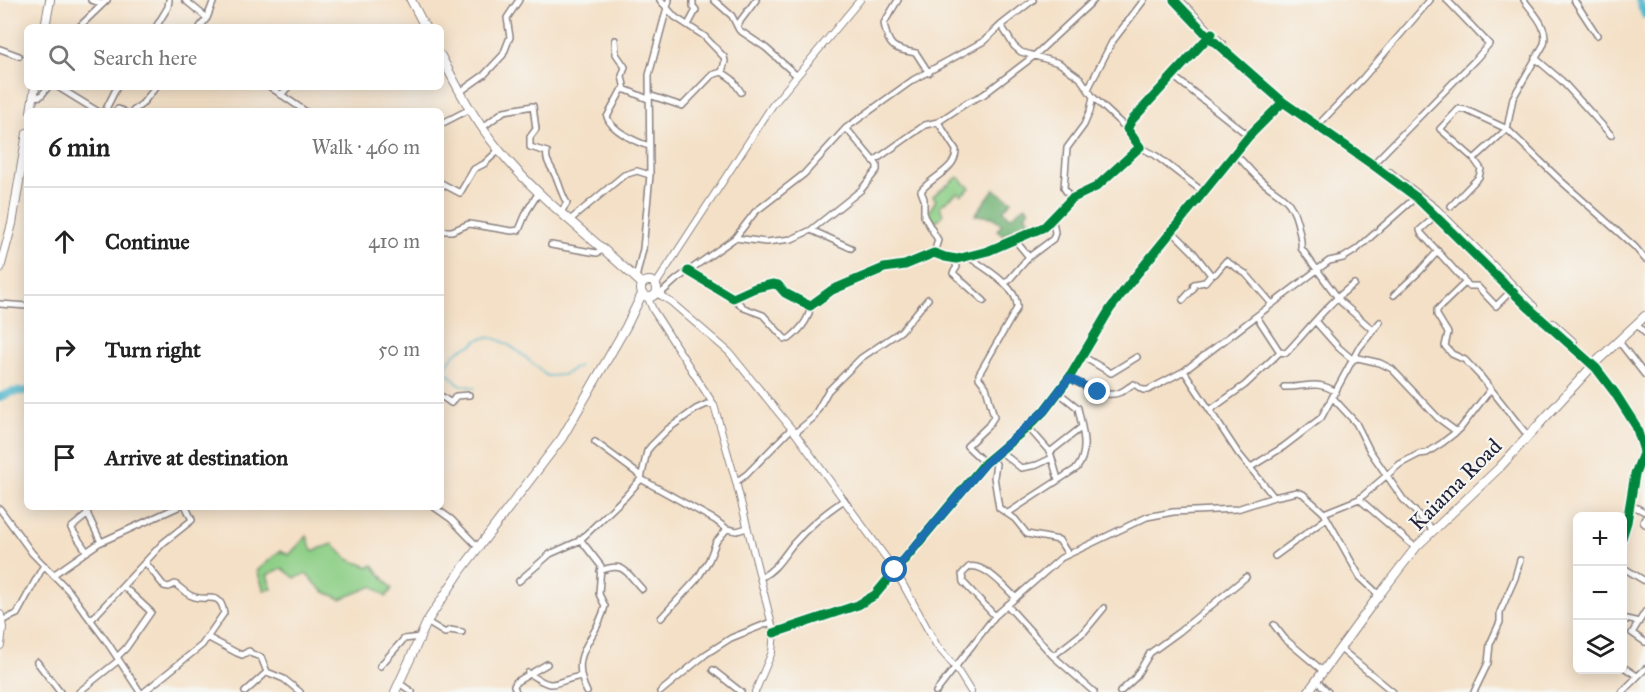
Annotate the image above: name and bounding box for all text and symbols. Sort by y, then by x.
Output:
search box [24,24,444,90]
icon: search [45,41,78,74]
text: Search here [93,44,197,71]
text: 6 min [48,131,110,163]
text: Walk · 460 m [312,135,420,159]
icon: ahead [48,225,81,258]
text: Continue [105,228,190,255]
text: 410 m [368,229,420,253]
icon: right [48,333,81,366]
text: Turn right [105,336,201,363]
text: 50 m [378,337,420,361]
route end [1084,378,1110,404]
street label: Kaiama Road [1404,433,1507,536]
icon: arrive [48,441,81,474]
text: Arrive at destination [105,444,288,471]
map controls [1573,512,1627,674]
button: + [1573,512,1627,566]
route start [881,556,907,582]
button: − [1573,566,1627,620]
button: layers [1573,620,1627,674]

